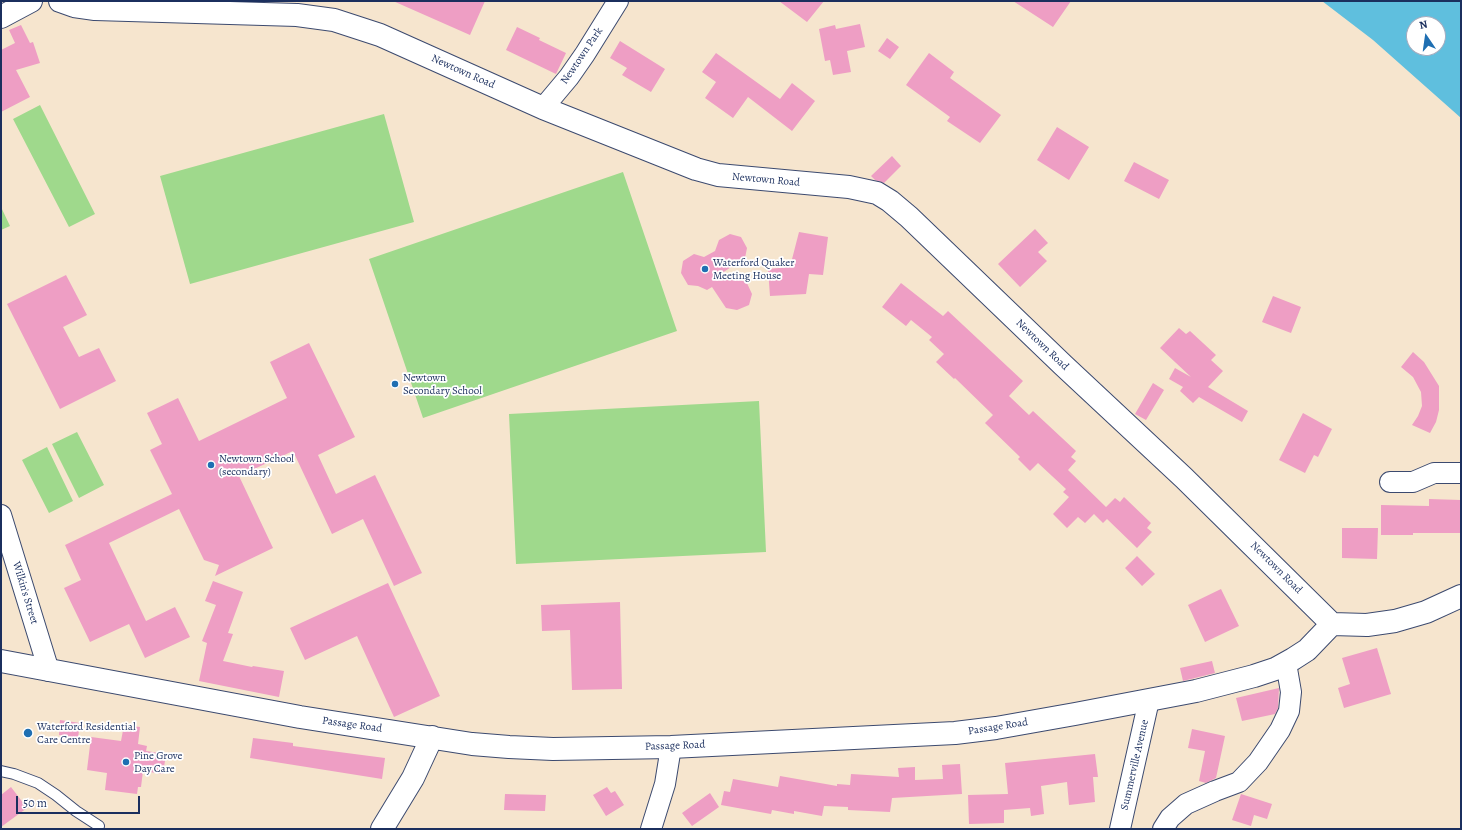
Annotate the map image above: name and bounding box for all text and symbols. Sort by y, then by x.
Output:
north arrow [1406,16,1446,56]
text: N [1418,17,1429,33]
street label: Newtown Park [558,25,606,87]
street label: Newtown Road [429,52,497,92]
street label: Newtown Road [731,170,801,190]
place label: Waterford Quaker Meeting House [713,256,794,282]
marker: Waterford Quaker Meeting House [700,264,710,274]
street label: Newtown Road [1013,317,1071,373]
place label: Newtown Secondary School [403,371,482,397]
marker: Newtown Secondary School [390,379,400,389]
place label: Newtown School (secondary) [219,452,294,478]
marker: Newtown School (secondary) [206,460,216,470]
street label: Newtown Road [1247,539,1305,597]
street label: Wilkin's Street [9,560,41,626]
street label: Passage Road [321,714,383,736]
street label: Passage Road [967,716,1029,738]
street label: Summerville Avenue [1118,718,1152,812]
place label: Waterford Residential Care Centre [37,720,136,746]
marker: Waterford Residential Care Centre [22,727,34,739]
street label: Passage Road [645,738,705,754]
place label: Pine Grove Day Care [134,749,182,775]
marker: Pine Grove Day Care [121,757,131,767]
scale bar [18,788,142,814]
text: 50 m [23,795,47,811]

